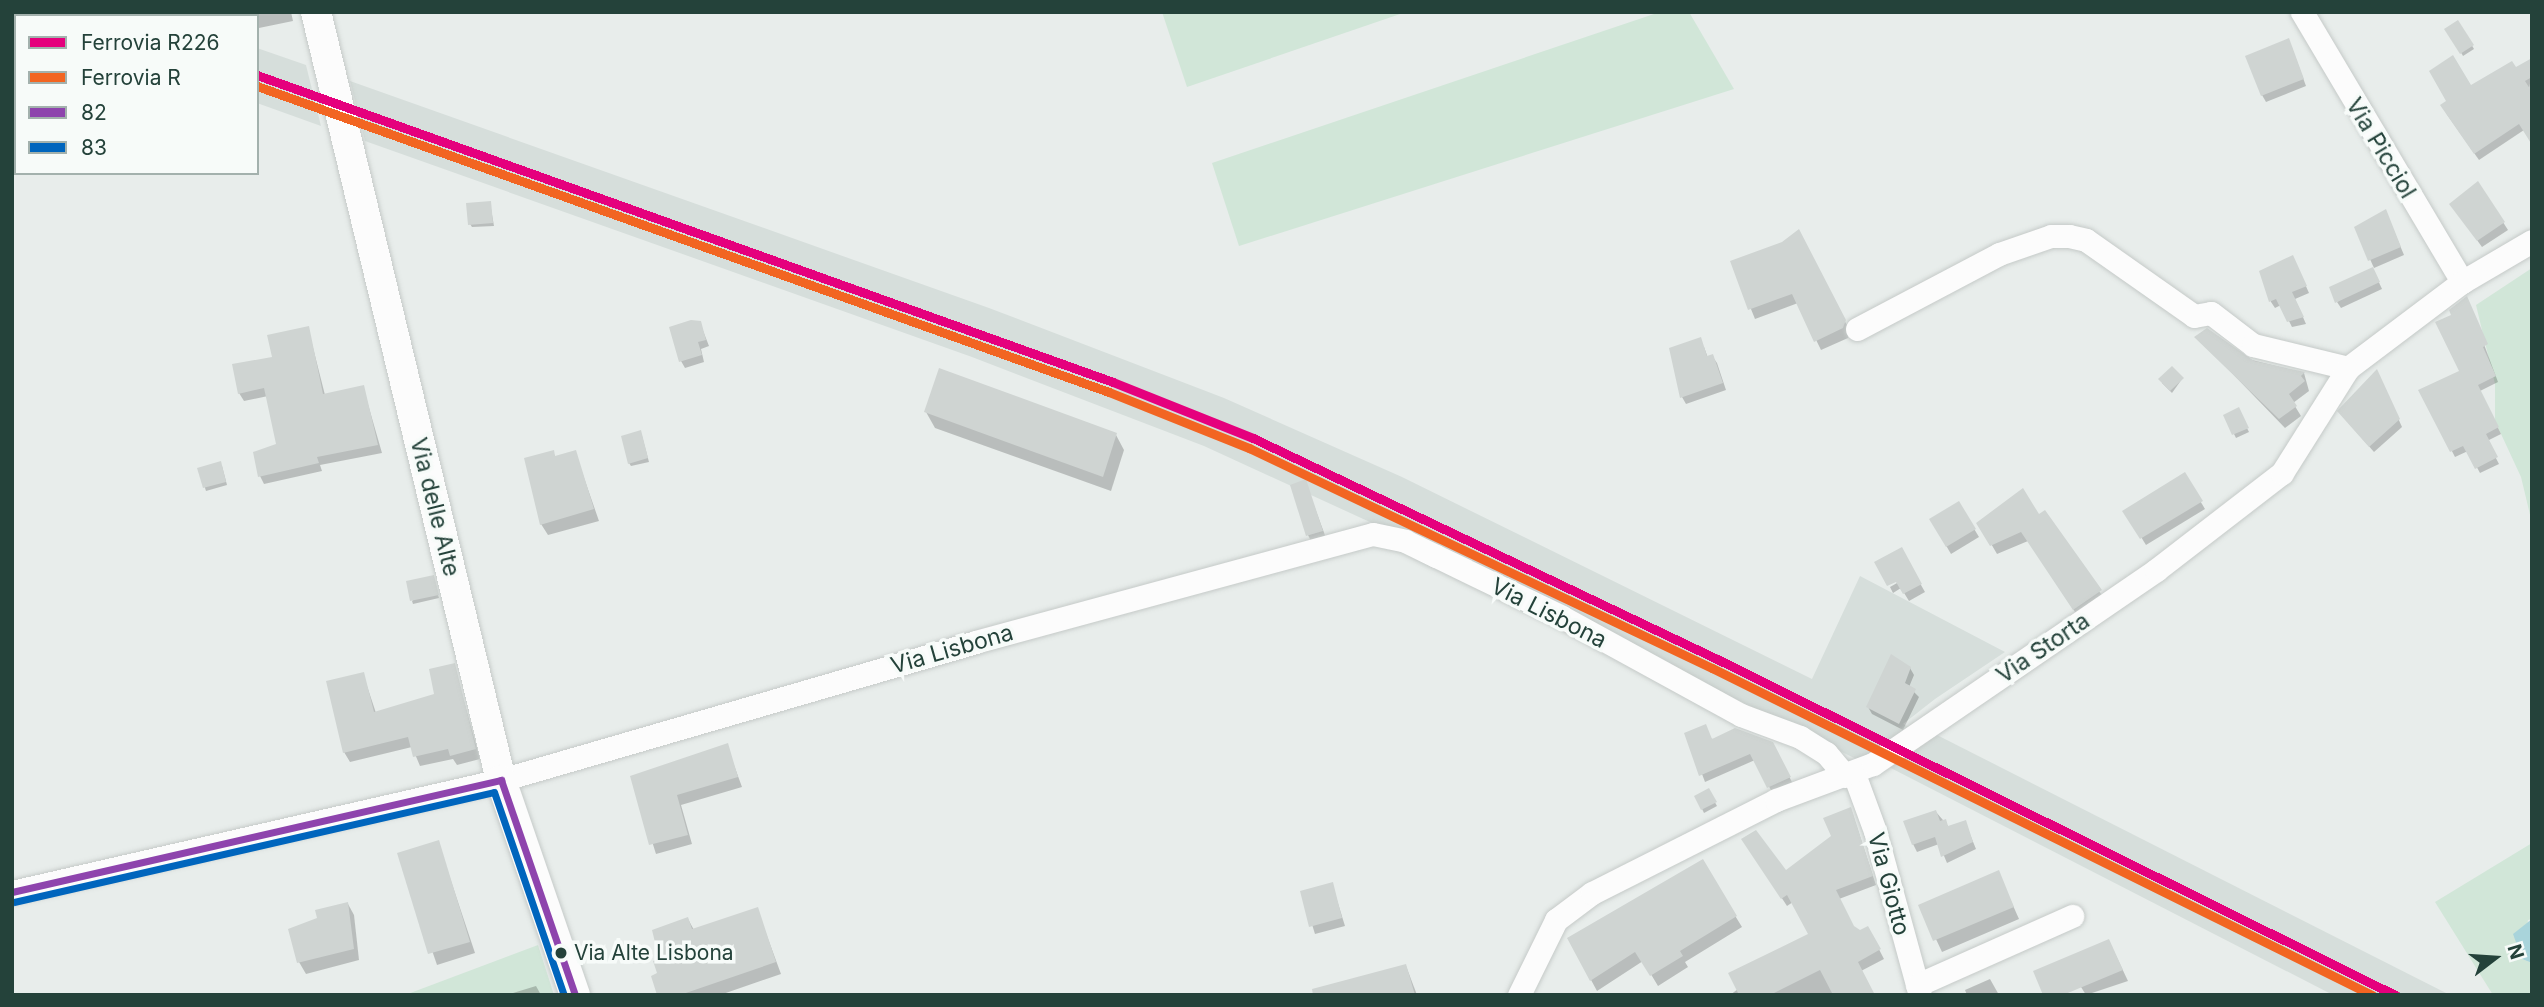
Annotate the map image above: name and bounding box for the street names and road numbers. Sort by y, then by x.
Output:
street label: Via Picciol [2340,93,2422,203]
street label: Via delle Alte [404,435,466,579]
street label: Via Lisbona [1487,572,1611,654]
street label: Via Storta [1991,607,2095,689]
street label: Via Lisbona [888,618,1016,680]
street label: Via Giotto [1862,830,1916,938]

